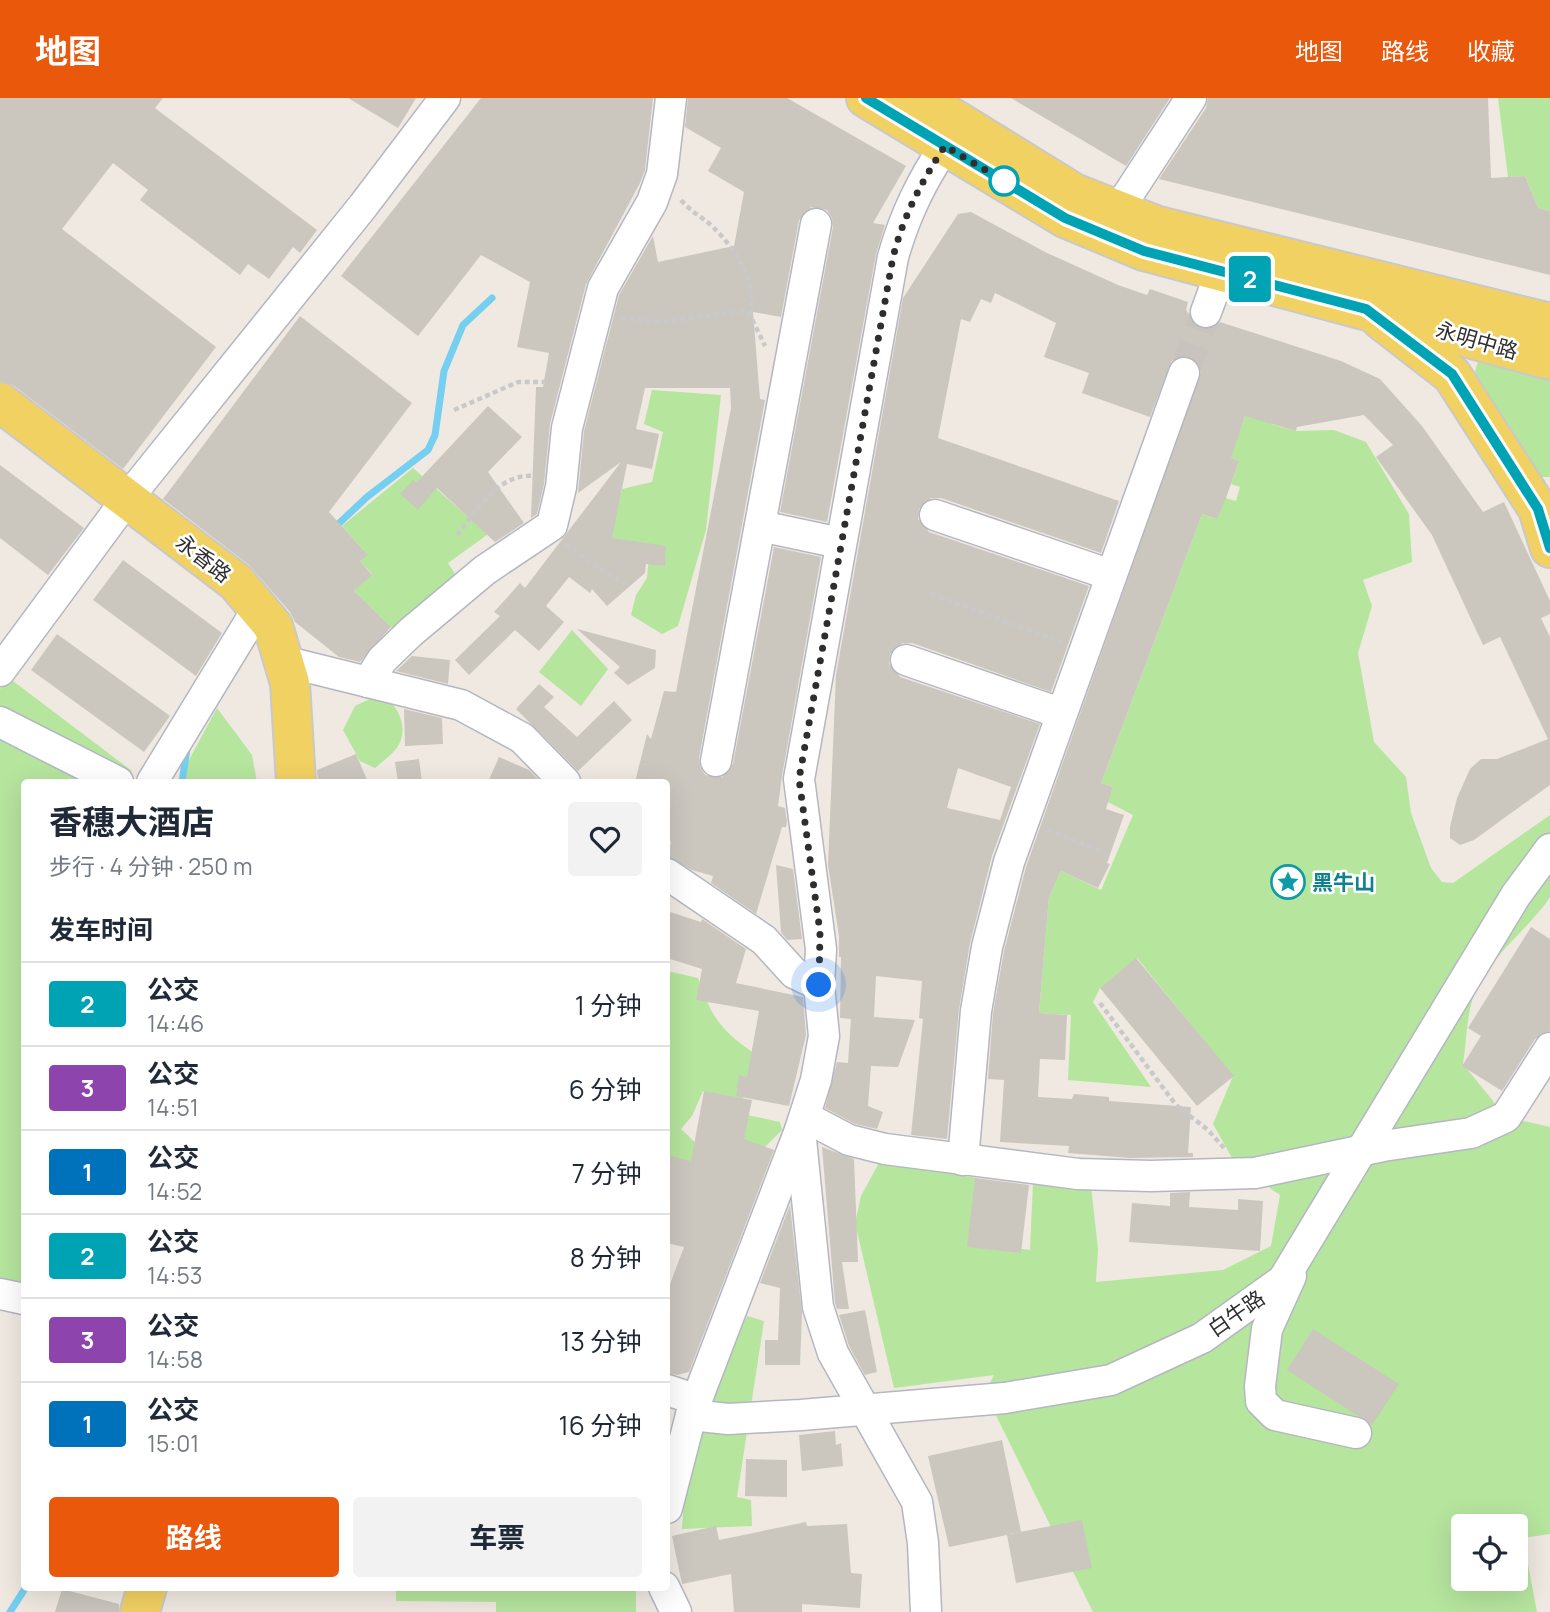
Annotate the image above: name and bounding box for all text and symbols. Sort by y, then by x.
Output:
text: 地图 [35,28,101,73]
text: 地图 [1295,34,1343,67]
text: 路线 [1381,34,1429,67]
text: 收藏 [1467,34,1515,67]
unlabelled marker [989,166,1019,196]
line badge: 2 [1227,256,1273,302]
text: 2 [1243,262,1257,295]
street label: 永明中路 [1433,315,1521,365]
street label: 永香路 [171,528,237,588]
text: 香穗大酒店 [49,799,214,844]
button: heart [568,802,642,876]
text: 步行 · 4 分钟 · 250 m [49,850,253,882]
place icon: 黑牛山 [1269,863,1307,901]
place label: 黑牛山 [1312,868,1375,896]
text: 发车时间 [49,911,153,947]
your location [801,967,836,1002]
text: 公交 [147,971,199,1007]
text: 2 [80,987,95,1020]
text: 1 分钟 [575,987,642,1023]
text: 14:46 [147,1007,204,1039]
text: 公交 [147,1055,199,1091]
text: 3 [81,1071,94,1104]
text: 6 分钟 [569,1071,642,1107]
text: 14:51 [147,1091,199,1123]
text: 公交 [147,1139,199,1175]
text: 1 [82,1155,93,1188]
text: 7 分钟 [572,1155,642,1191]
text: 14:52 [147,1175,202,1207]
text: 公交 [147,1223,199,1259]
text: 2 [80,1239,95,1272]
text: 8 分钟 [570,1239,642,1275]
text: 14:53 [147,1259,202,1291]
street label: 白牛路 [1202,1283,1270,1343]
text: 公交 [147,1307,199,1343]
text: 3 [81,1323,94,1356]
text: 13 分钟 [560,1323,642,1359]
text: 14:58 [147,1343,203,1375]
text: 公交 [147,1391,199,1427]
text: 1 [82,1407,93,1440]
text: 16 分钟 [559,1407,642,1443]
text: 15:01 [147,1427,199,1459]
button: 路线 [49,1497,339,1577]
button: 车票 [353,1497,642,1577]
map controls [1451,1514,1528,1591]
button: locate [1451,1514,1528,1591]

